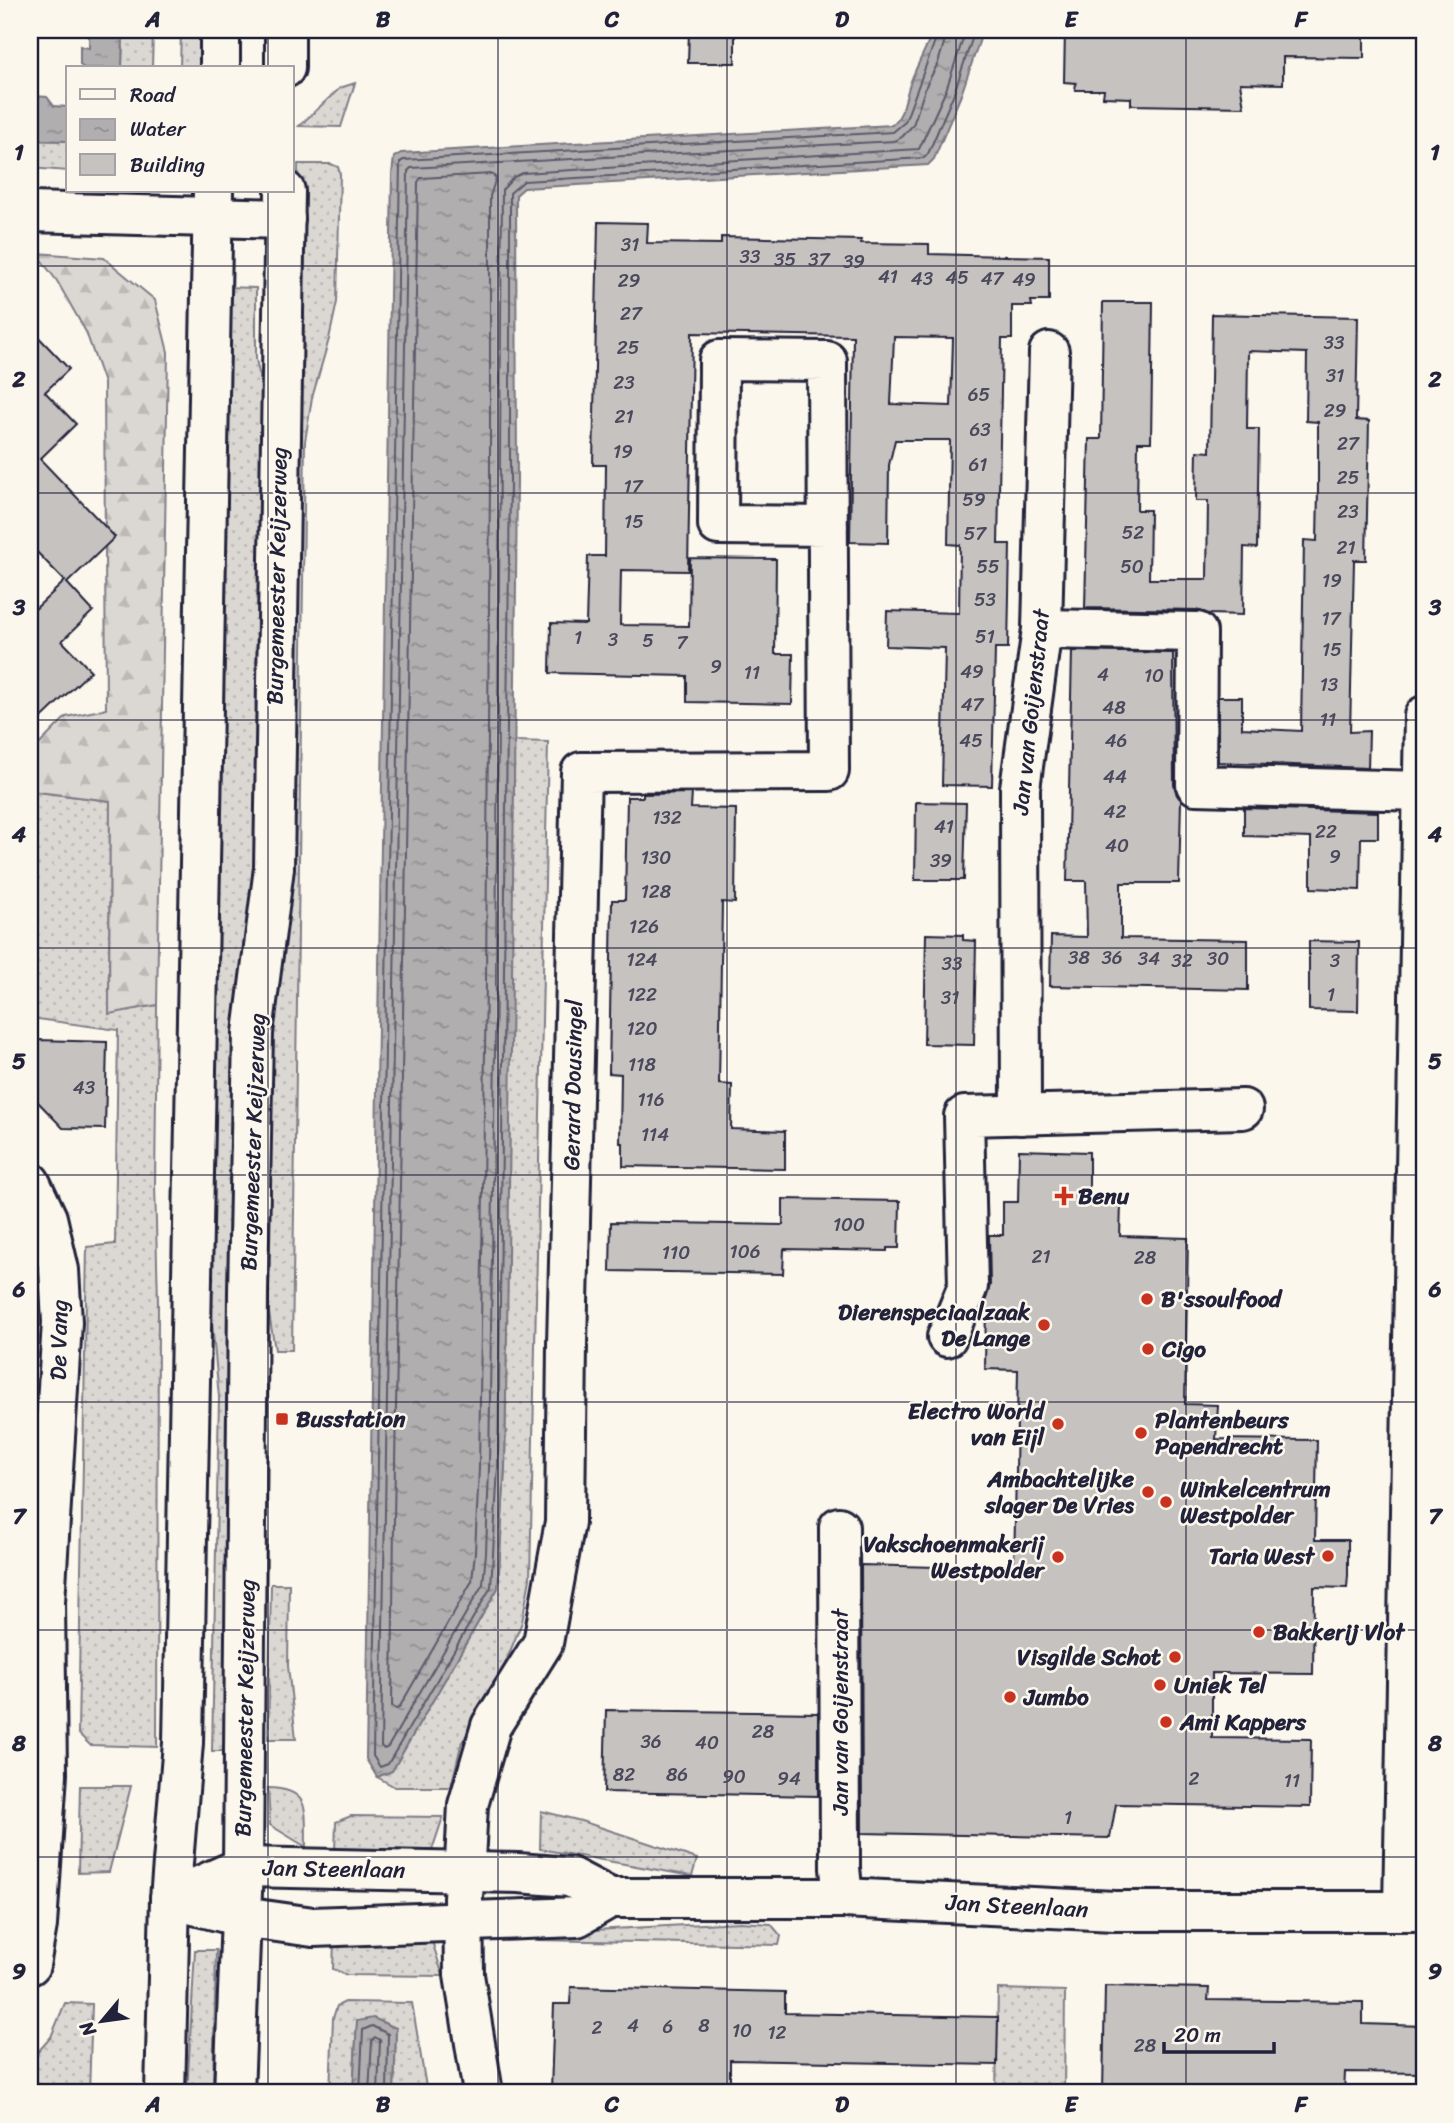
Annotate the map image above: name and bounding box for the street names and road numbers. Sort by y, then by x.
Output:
street label: Burgemeester Keijzerweg [254,446,300,705]
street label: Jan van Goijenstraat [1000,605,1062,818]
street label: Gerard Dousingel [551,999,595,1171]
street label: Burgemeester Keijzerweg [228,1012,278,1272]
street label: De Vang [38,1299,80,1381]
street label: Burgemeester Keijzerweg [222,1578,268,1837]
street label: Jan van Goijenstraat [820,1607,861,1816]
street label: Jan Steenlaan [261,1847,406,1891]
street label: Jan Steenlaan [944,1882,1089,1930]

